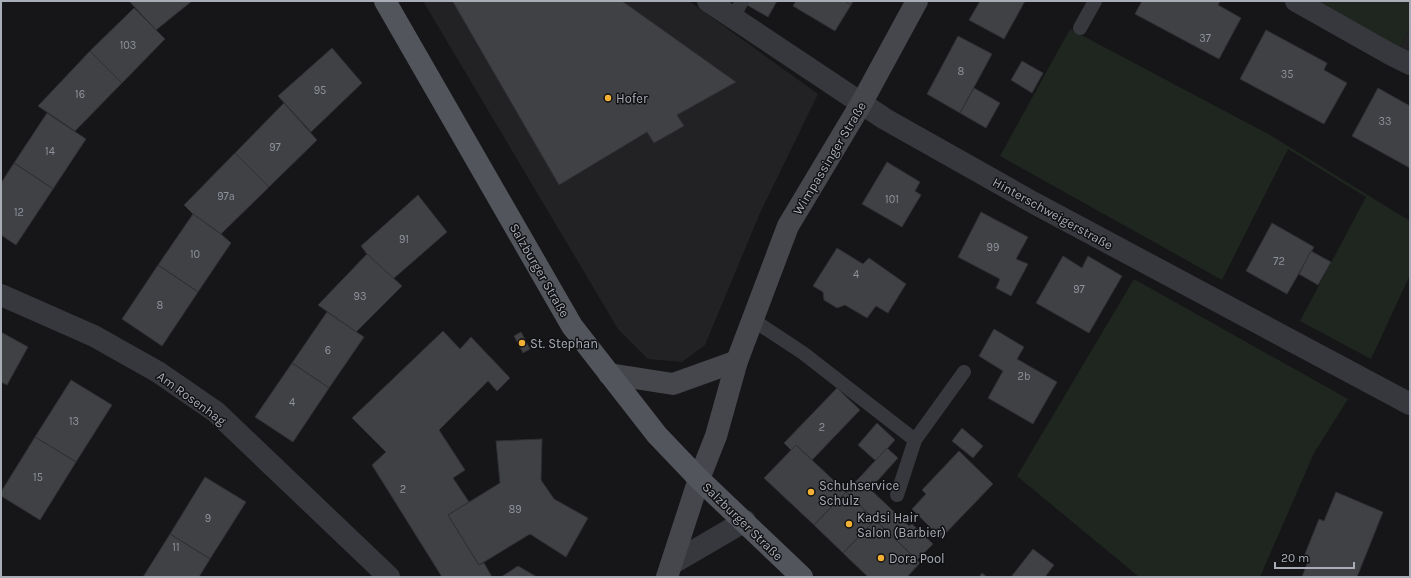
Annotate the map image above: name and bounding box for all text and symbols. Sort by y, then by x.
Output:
house number: 37 [1199,32,1211,45]
house number: 103 [120,39,136,52]
house number: 8 [958,65,965,78]
house number: 35 [1281,68,1293,81]
house number: 95 [314,84,326,97]
house number: 16 [75,88,85,101]
place label: Hofer [616,91,648,106]
marker: Hofer [603,93,613,103]
street label: Wimpassinger Straße [790,99,869,217]
house number: 33 [1379,115,1392,128]
house number: 97 [269,141,281,154]
house number: 14 [45,145,55,158]
street label: Hinterschweigerstraße [990,174,1116,253]
house number: 97a [217,190,235,203]
house number: 101 [885,193,899,206]
house number: 12 [14,206,24,219]
street label: Salzburger Straße [507,221,573,320]
house number: 91 [399,233,409,246]
house number: 99 [987,241,999,254]
house number: 10 [190,248,200,261]
house number: 72 [1273,255,1285,268]
house number: 4 [853,268,859,281]
house number: 97 [1073,283,1085,296]
house number: 93 [354,290,366,303]
house number: 8 [157,299,164,312]
place label: St. Stephan [530,336,598,351]
marker: St. Stephan [517,338,527,348]
house number: 6 [325,344,331,357]
street label: Am Rosenhag [154,368,230,429]
house number: 2b [1018,370,1030,383]
house number: 4 [289,396,295,409]
house number: 13 [69,415,79,428]
house number: 2 [819,421,825,434]
house number: 15 [33,471,43,484]
place label: Schuhservice Schulz [819,478,899,508]
street label: Salzburger Straße [699,479,786,564]
house number: 2 [400,483,406,496]
marker: Schuhservice Schulz [806,487,816,497]
house number: 89 [508,503,522,516]
place label: Kadsi Hair Salon (Barbier) [857,510,946,540]
house number: 9 [205,512,211,525]
marker: Kadsi Hair Salon (Barbier) [844,519,854,529]
house number: 11 [172,541,180,554]
scale bar [1275,544,1354,570]
place label: Dora Pool [889,551,945,566]
text: 20 m [1281,551,1309,565]
marker: Dora Pool [876,553,886,563]

